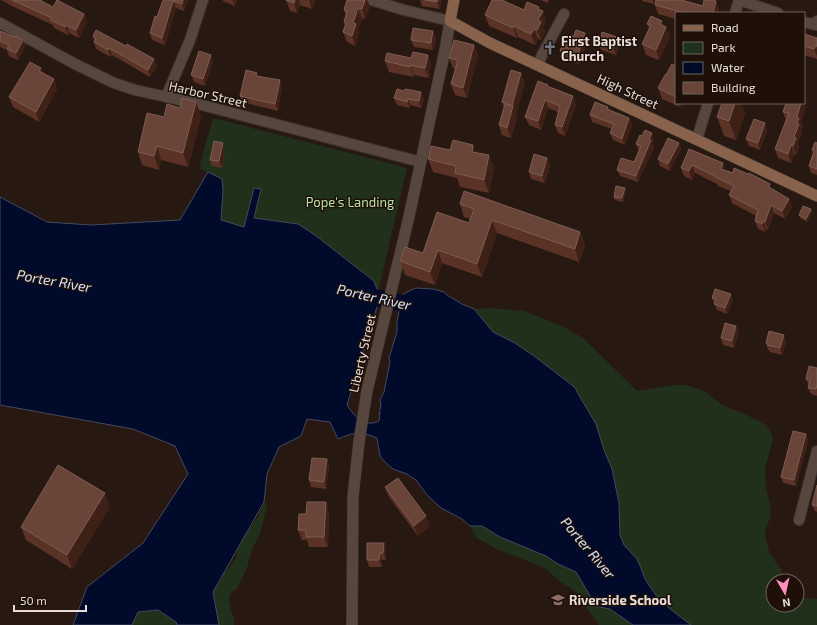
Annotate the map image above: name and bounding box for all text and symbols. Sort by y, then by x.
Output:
legend [675,12,805,104]
text: Road [711,20,739,34]
place label: First Baptist Church [561,33,638,64]
church icon: First Baptist Church [542,40,558,56]
text: Park [711,40,736,54]
text: Water [711,60,745,74]
street label: High Street [595,70,661,112]
street label: Harbor Street [167,77,249,111]
text: Building [711,80,756,94]
park label: Pope's Landing [306,194,394,210]
water label: Porter River [15,266,93,296]
water label: Porter River [335,280,413,313]
street label: Liberty Street [345,312,379,394]
water label: Porter River [558,513,619,582]
north arrow [765,573,805,613]
scale bar [14,587,86,613]
school or university icon: Riverside School [550,592,566,608]
place label: Riverside School [569,592,672,608]
text: 50 m [20,593,47,607]
text: N [782,596,792,610]

